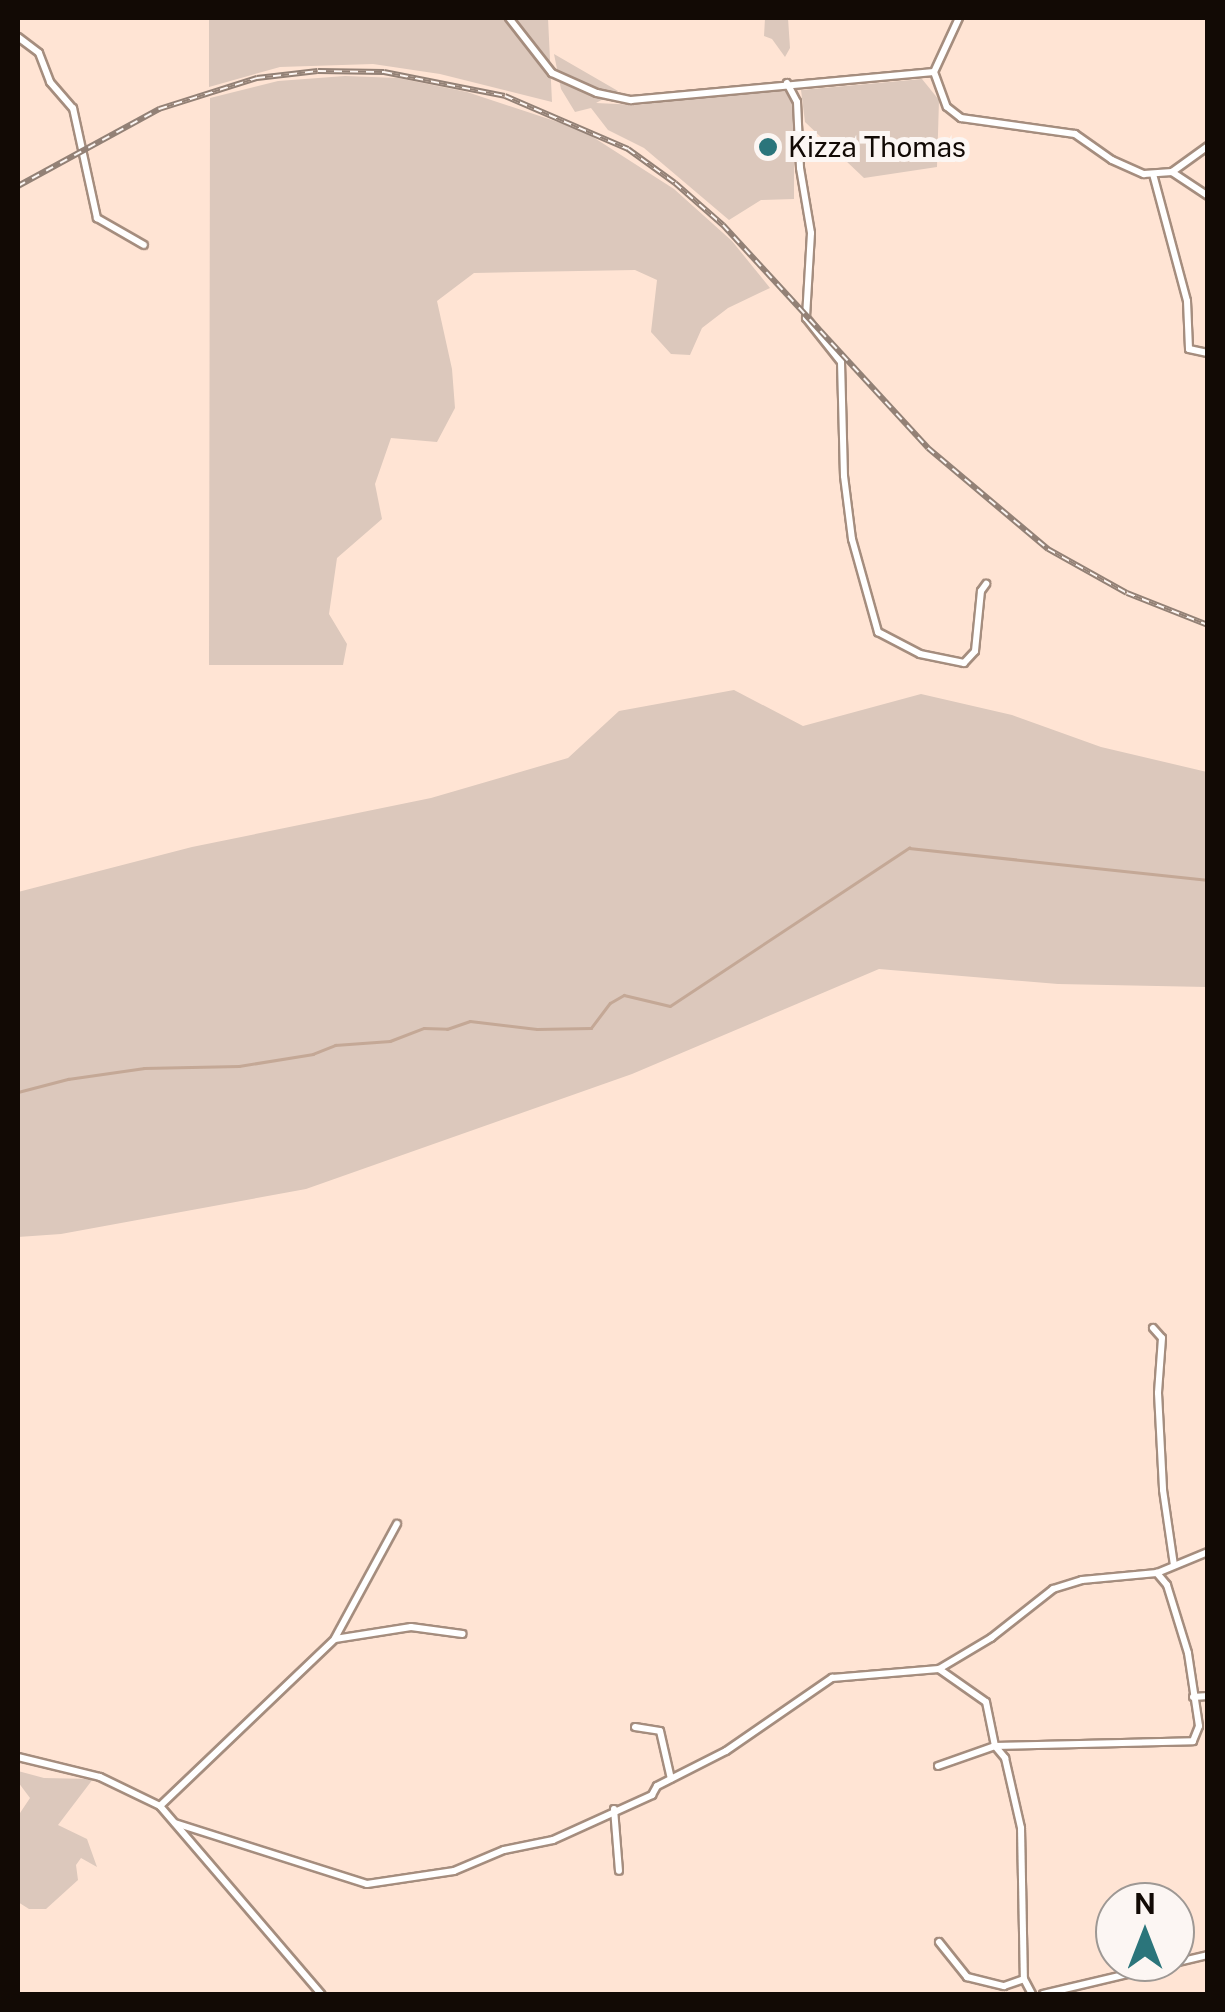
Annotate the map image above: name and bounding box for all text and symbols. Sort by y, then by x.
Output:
place label: Kizza Thomas [788,130,966,164]
marker: Kizza Thomas [757,136,779,158]
north arrow [1095,1882,1195,1982]
text: N [1134,1887,1156,1920]

